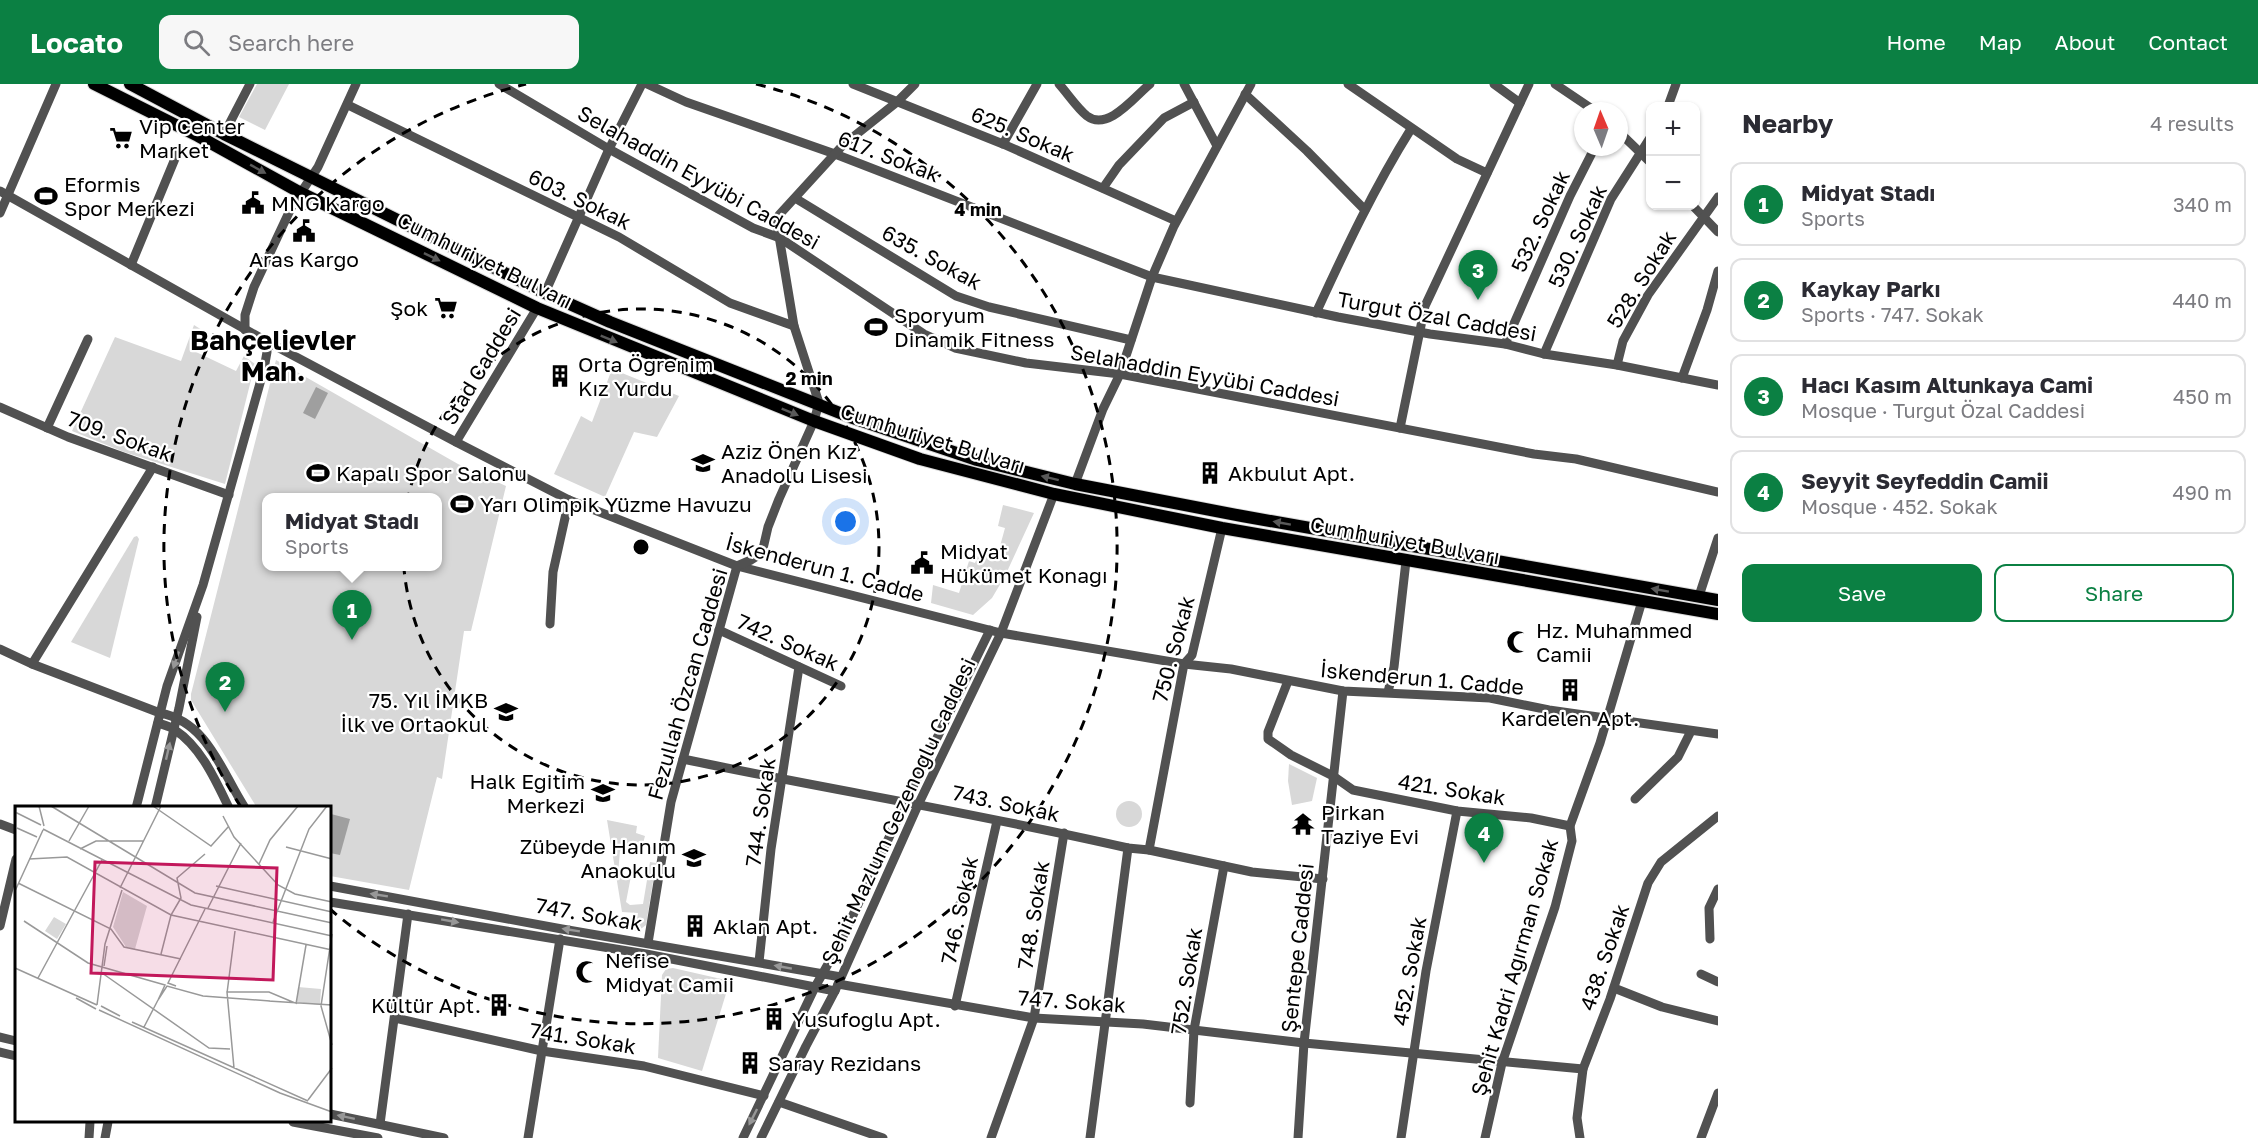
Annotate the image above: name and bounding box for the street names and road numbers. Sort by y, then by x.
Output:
street label: Selahaddin Eyyübi Caddesi [573,100,825,254]
street label: 625. Sokak [967,101,1079,168]
street label: 617. Sokak [834,125,944,187]
street label: 603. Sokak [524,163,636,235]
street label: 532. Sokak [1505,166,1575,276]
street label: 530. Sokak [1542,180,1612,292]
street label: Cumhuriyet Bulvarı [393,206,577,314]
street label: 635. Sokak [878,219,987,295]
street label: 528. Sokak [1601,225,1681,333]
street label: Turgut Özal Caddesi [1335,286,1539,346]
street label: Stad Caddesi [436,303,526,429]
street label: Selahaddin Eyyübi Caddesi [1068,339,1342,411]
street label: Cumhuriyet Bulvarı [837,397,1029,479]
street label: 709. Sokak [64,405,176,467]
street label: Cumhuriyet Bulvarı [1308,511,1502,569]
street label: İskenderun 1. Cadde [723,529,927,607]
street label: Fezullah Özcan Caddesi [641,565,733,803]
street label: 750. Sokak [1146,593,1200,705]
street label: 742. Sokak [733,608,843,676]
street label: Şehit Mazlum Gezenoğlu Caddesi [815,653,981,969]
street label: İskenderun 1. Cadde [1319,656,1525,700]
street label: 744. Sokak [739,756,781,868]
street label: 421. Sokak [1397,768,1508,810]
street label: 743. Sokak [950,779,1062,827]
street label: Şehit Kadri Ağırman Sokak [1465,835,1563,1099]
street label: 746. Sokak [935,854,983,966]
street label: 748. Sokak [1012,859,1054,971]
street label: Şentepe Caddesi [1275,862,1319,1034]
street label: 747. Sokak [534,892,645,936]
street label: 438. Sokak [1574,900,1634,1014]
street label: 452. Sokak [1387,914,1431,1027]
street label: 752. Sokak [1165,925,1207,1037]
street label: 747. Sokak [1017,984,1127,1018]
street label: 741. Sokak [528,1017,638,1059]

